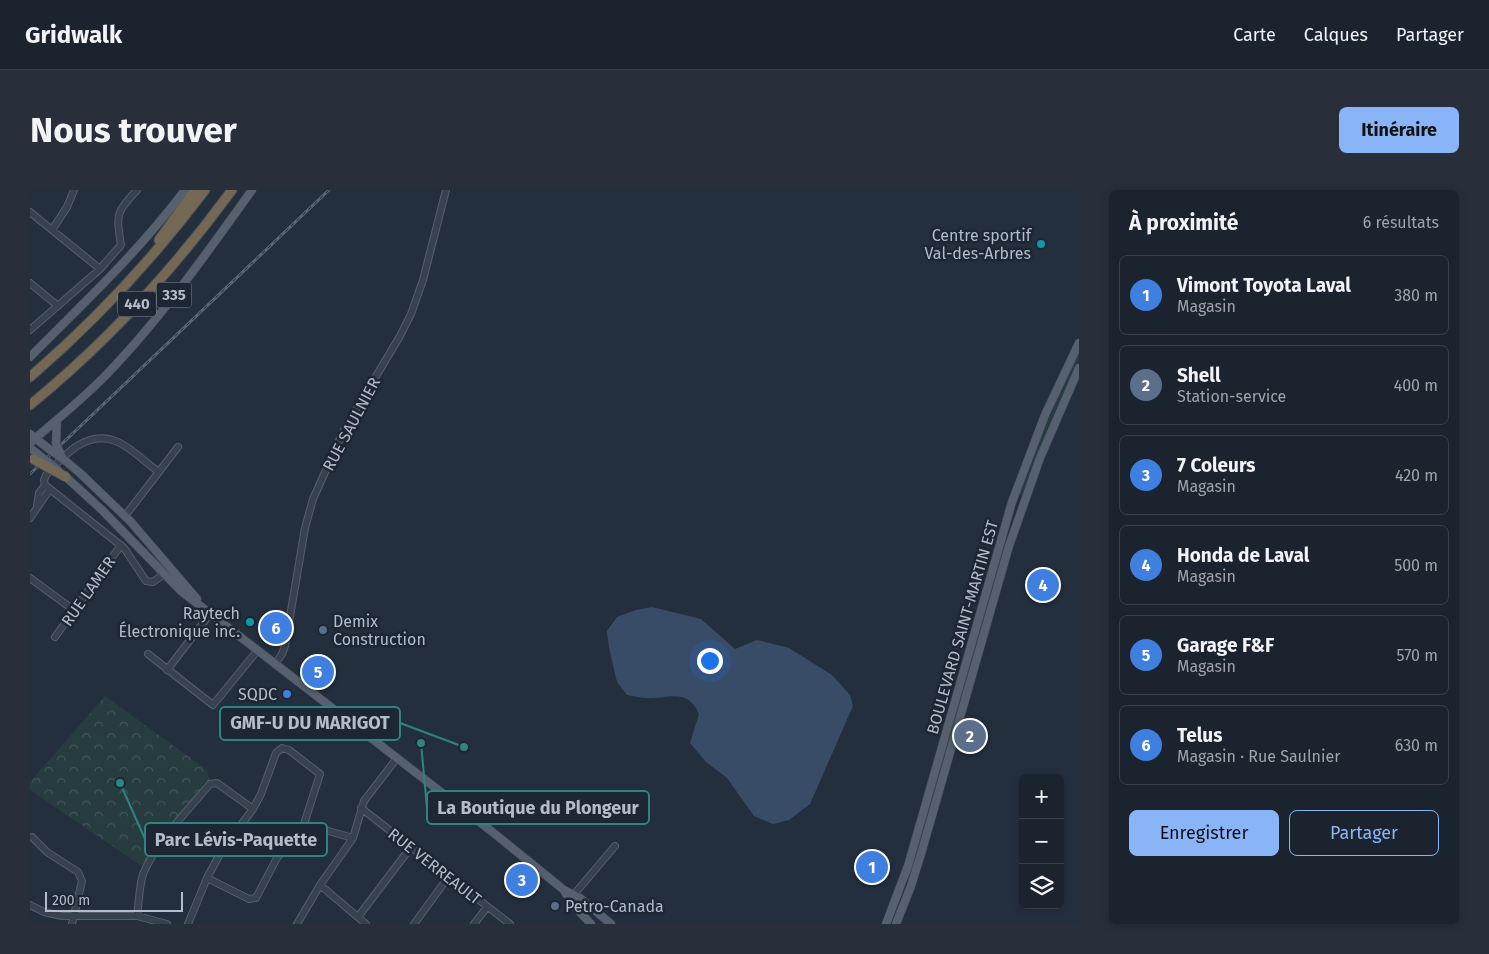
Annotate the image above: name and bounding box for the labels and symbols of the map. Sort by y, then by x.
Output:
place label: Centre sportif Val-des-Arbres [925,226,1033,263]
marker: Centre sportif Val-des-Arbres [1035,238,1047,250]
road number: 335 [156,282,192,308]
road number: 440 [118,292,156,316]
street label: RUE SAULNIER [319,374,384,474]
street label: BOULEVARD SAINT-MARTIN EST [923,517,1002,736]
street label: RUE LAMER [57,552,120,630]
pin: 4 [1027,566,1059,604]
place label: Raytech Électronique inc. [118,604,240,641]
pin: 6 [260,609,292,647]
place label: Demix Construction [333,612,426,649]
marker: Raytech Électronique inc. [244,616,256,628]
marker: Demix Construction [317,624,329,636]
your location [697,648,723,674]
pin: 5 [302,653,334,691]
place label: SQDC [238,685,277,704]
marker: SQDC [281,688,293,700]
callout: GMF-U DU MARIGOT [220,707,400,740]
text: GMF-U DU MARIGOT [230,712,390,734]
pin: 2 [954,717,986,755]
callout: La Boutique du Plongeur [427,791,649,824]
text: La Boutique du Plongeur [437,797,640,819]
callout: Parc Lévis-Paquette [145,823,327,856]
street label: RUE VERREAULT [384,824,486,909]
text: Parc Lévis-Paquette [155,829,317,851]
pin: 1 [856,848,888,886]
pin: 3 [506,861,538,899]
scale bar [45,889,182,912]
place label: Petro-Canada [565,897,664,916]
marker: Petro-Canada [549,900,561,912]

